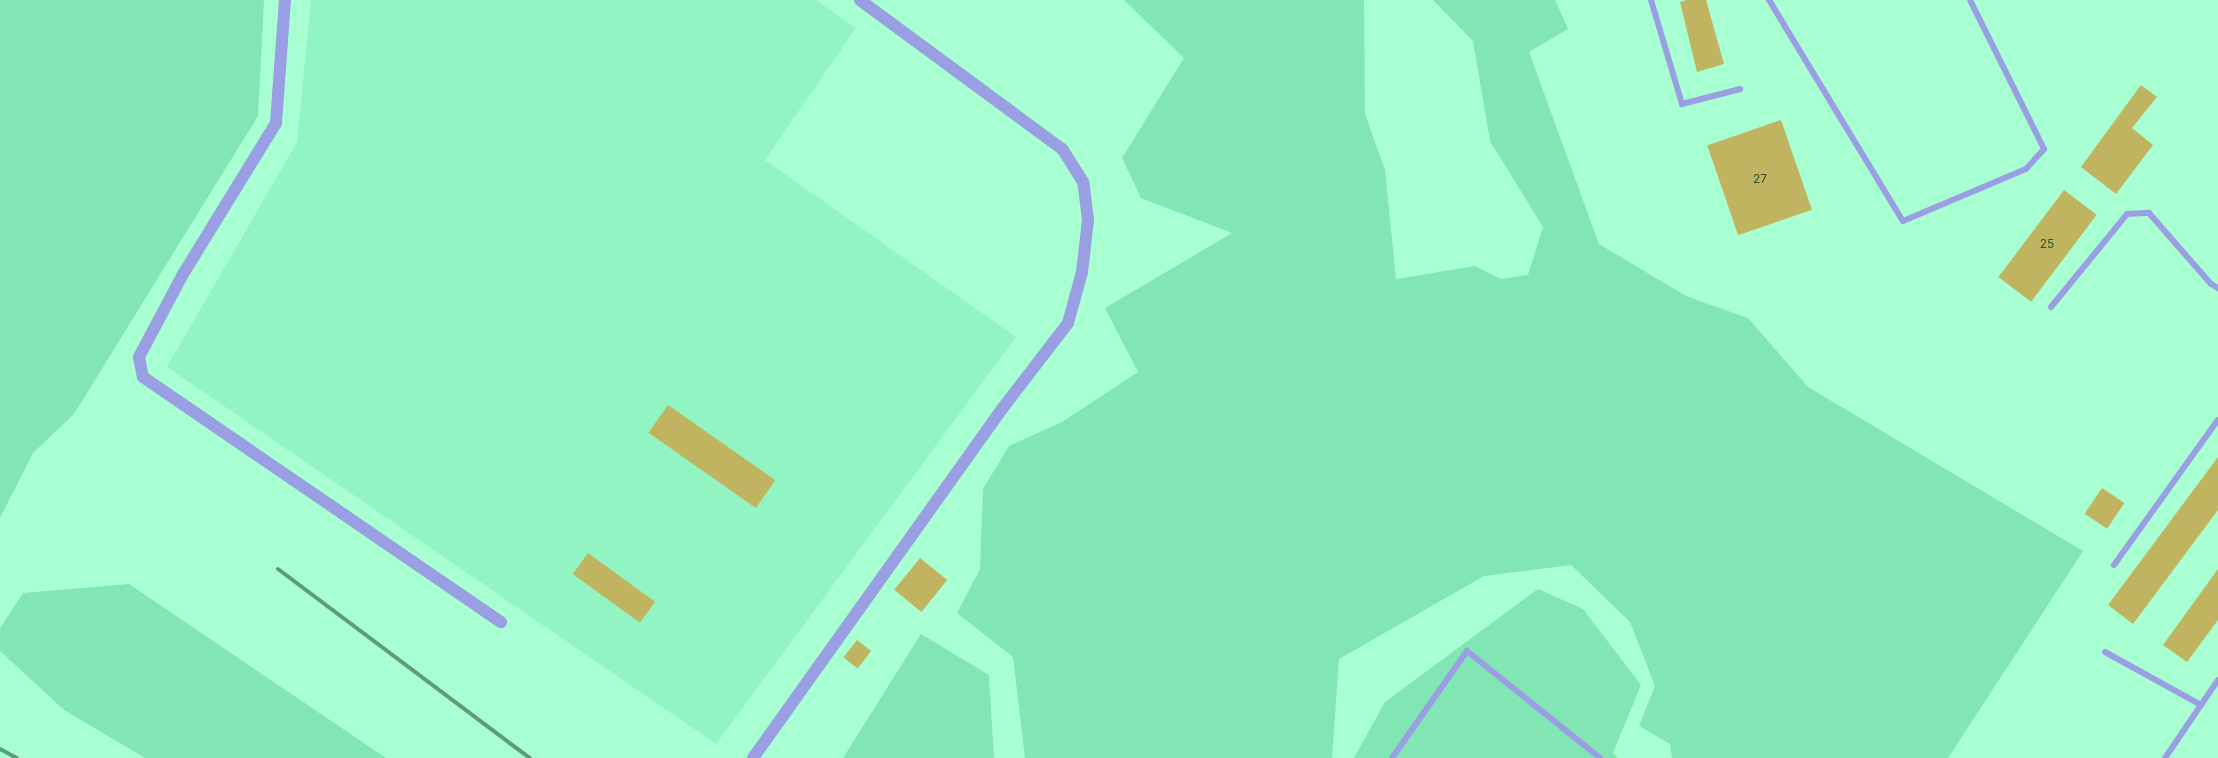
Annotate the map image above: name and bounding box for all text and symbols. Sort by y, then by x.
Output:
house number: 27 [1753,172,1767,186]
house number: 25 [2040,237,2054,251]

